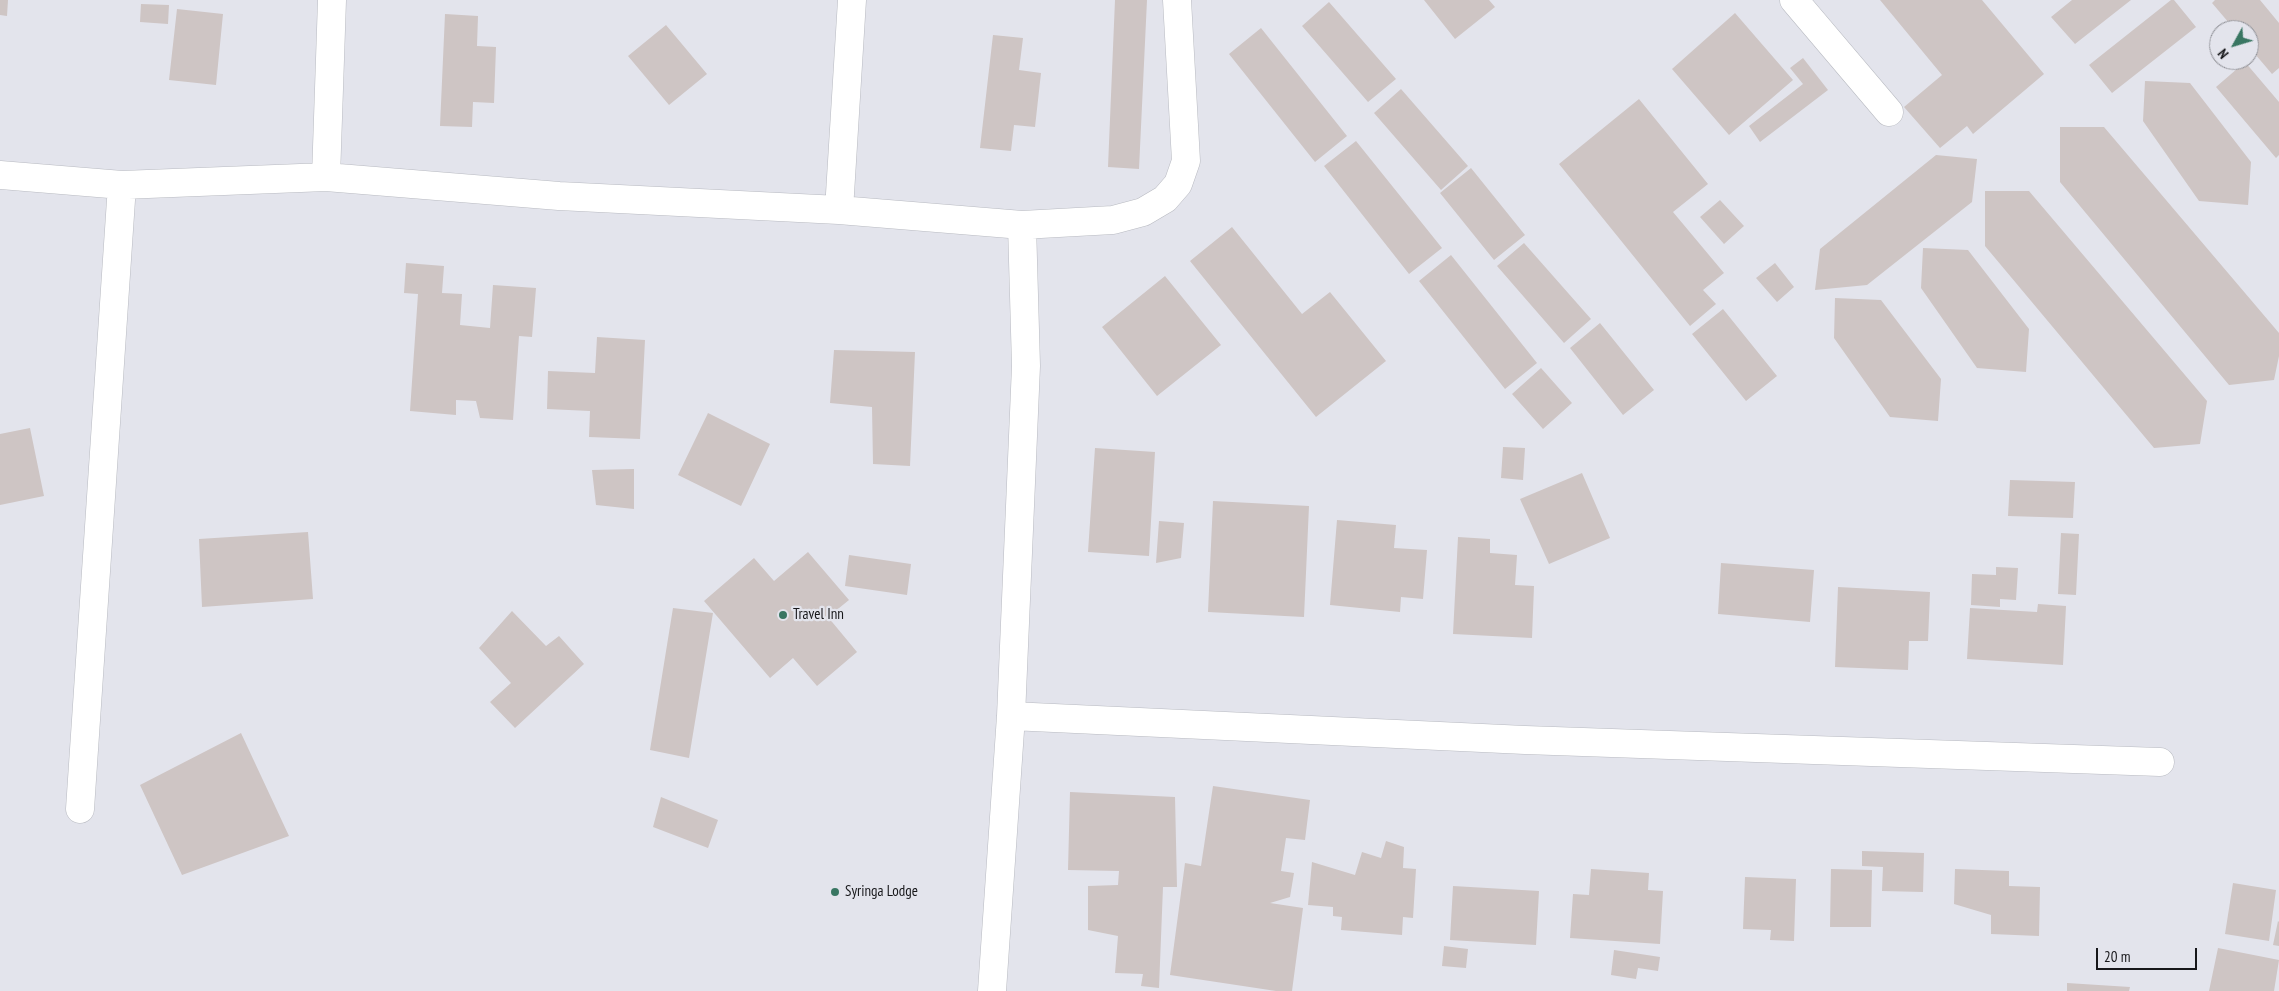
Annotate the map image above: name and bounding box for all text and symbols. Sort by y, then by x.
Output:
north arrow [2209,20,2259,70]
text: N [2214,45,2232,62]
place label: Travel Inn [793,606,844,624]
marker: Travel Inn [777,609,789,621]
place label: Syringa Lodge [845,883,918,901]
marker: Syringa Lodge [829,886,841,898]
scale bar [2099,938,2200,970]
text: 20 m [2104,947,2130,966]

